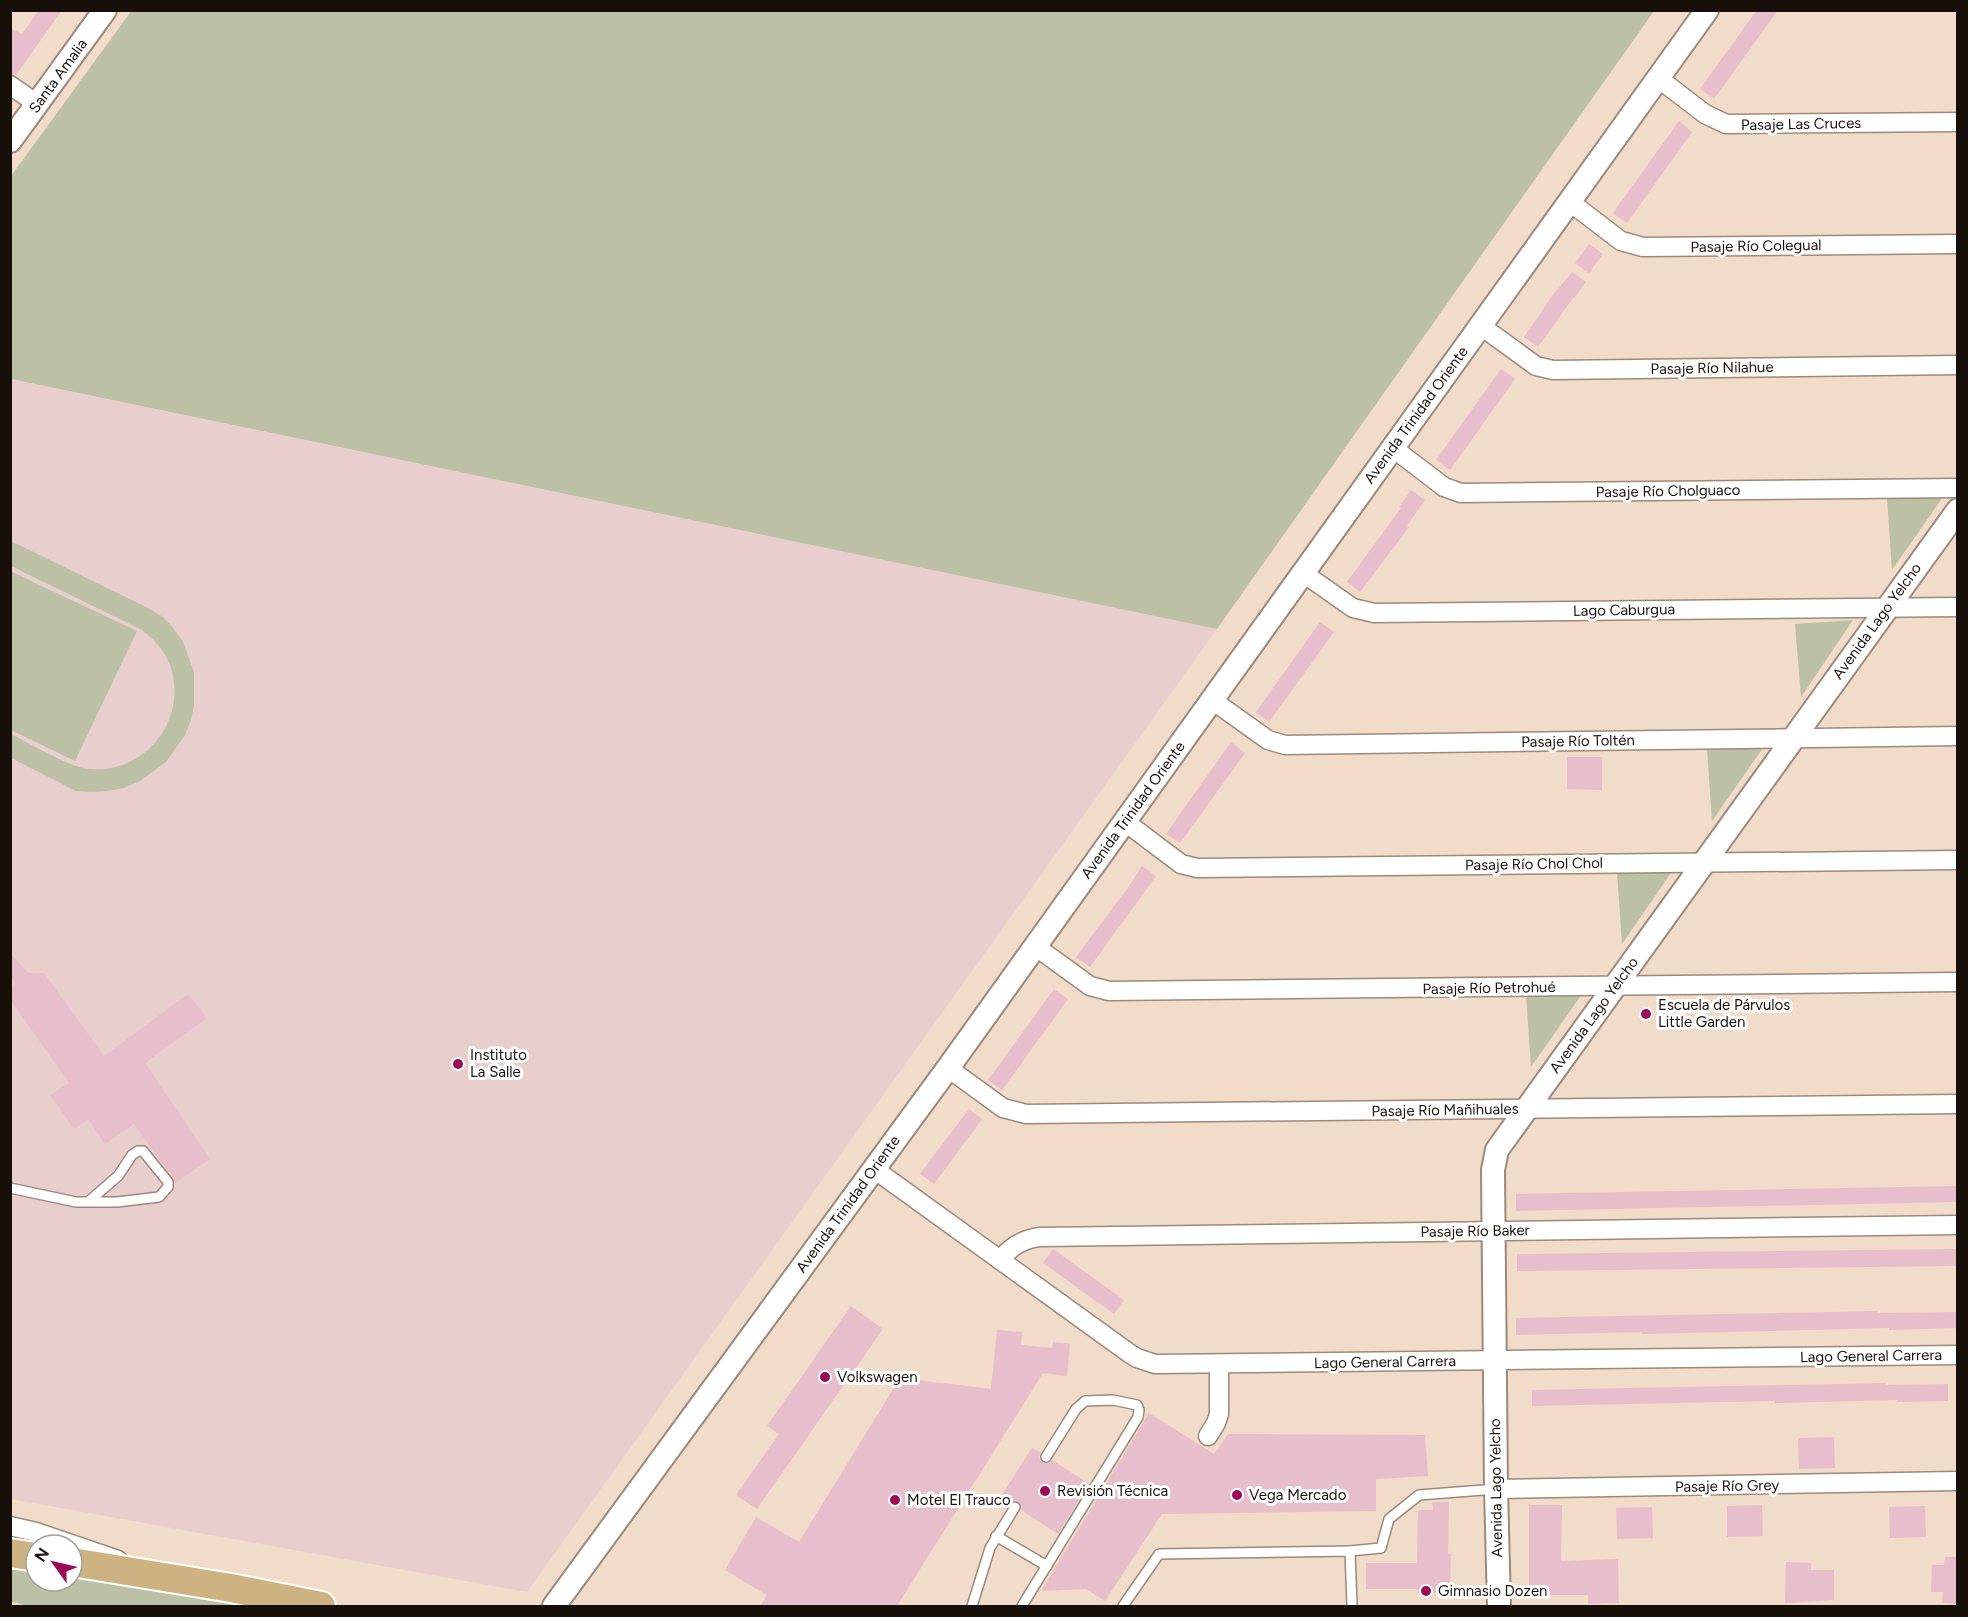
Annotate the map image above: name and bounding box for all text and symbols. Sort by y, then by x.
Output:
street label: Santa Amalia [25,35,91,117]
street label: Pasaje Las Cruces [1741,114,1861,134]
street label: Pasaje Río Colegual [1690,236,1822,256]
street label: Avenida Trinidad Oriente [1360,343,1472,487]
street label: Pasaje Río Nilahue [1650,358,1774,378]
street label: Pasaje Río Cholguaco [1595,481,1741,501]
street label: Avenida Lago Yelcho [1829,559,1925,683]
street label: Lago Caburgua [1573,600,1675,620]
street label: Pasaje Río Toltén [1521,731,1635,751]
street label: Avenida Trinidad Oriente [1077,738,1189,882]
street label: Pasaje Río Chol Chol [1465,854,1603,874]
street label: Avenida Lago Yelcho [1546,953,1642,1077]
street label: Pasaje Río Petrohué [1422,978,1556,998]
place label: Escuela de Párvulos Little Garden [1658,996,1790,1031]
marker: Escuela de Párvulos Little Garden [1639,1007,1653,1021]
place label: Instituto La Salle [470,1046,527,1081]
marker: Instituto La Salle [451,1057,465,1071]
street label: Pasaje Río Mañihuales [1371,1100,1519,1120]
street label: Avenida Trinidad Oriente [792,1132,904,1276]
street label: Pasaje Río Baker [1420,1221,1530,1241]
street label: Lago General Carrera [1800,1346,1942,1366]
street label: Lago General Carrera [1314,1352,1456,1372]
place label: Volkswagen [837,1368,918,1386]
marker: Volkswagen [818,1370,832,1384]
street label: Avenida Lago Yelcho [1486,1418,1506,1558]
street label: Pasaje Río Grey [1675,1476,1779,1496]
place label: Revisión Técnica [1057,1482,1168,1500]
marker: Revisión Técnica [1038,1484,1052,1498]
place label: Vega Mercado [1249,1486,1347,1504]
marker: Vega Mercado [1230,1488,1244,1502]
place label: Motel El Trauco [907,1491,1011,1509]
marker: Motel El Trauco [888,1493,902,1507]
north arrow [24,1533,84,1593]
text: N [31,1544,53,1565]
place label: Gimnasio Dozen [1438,1582,1548,1600]
marker: Gimnasio Dozen [1419,1584,1433,1598]

